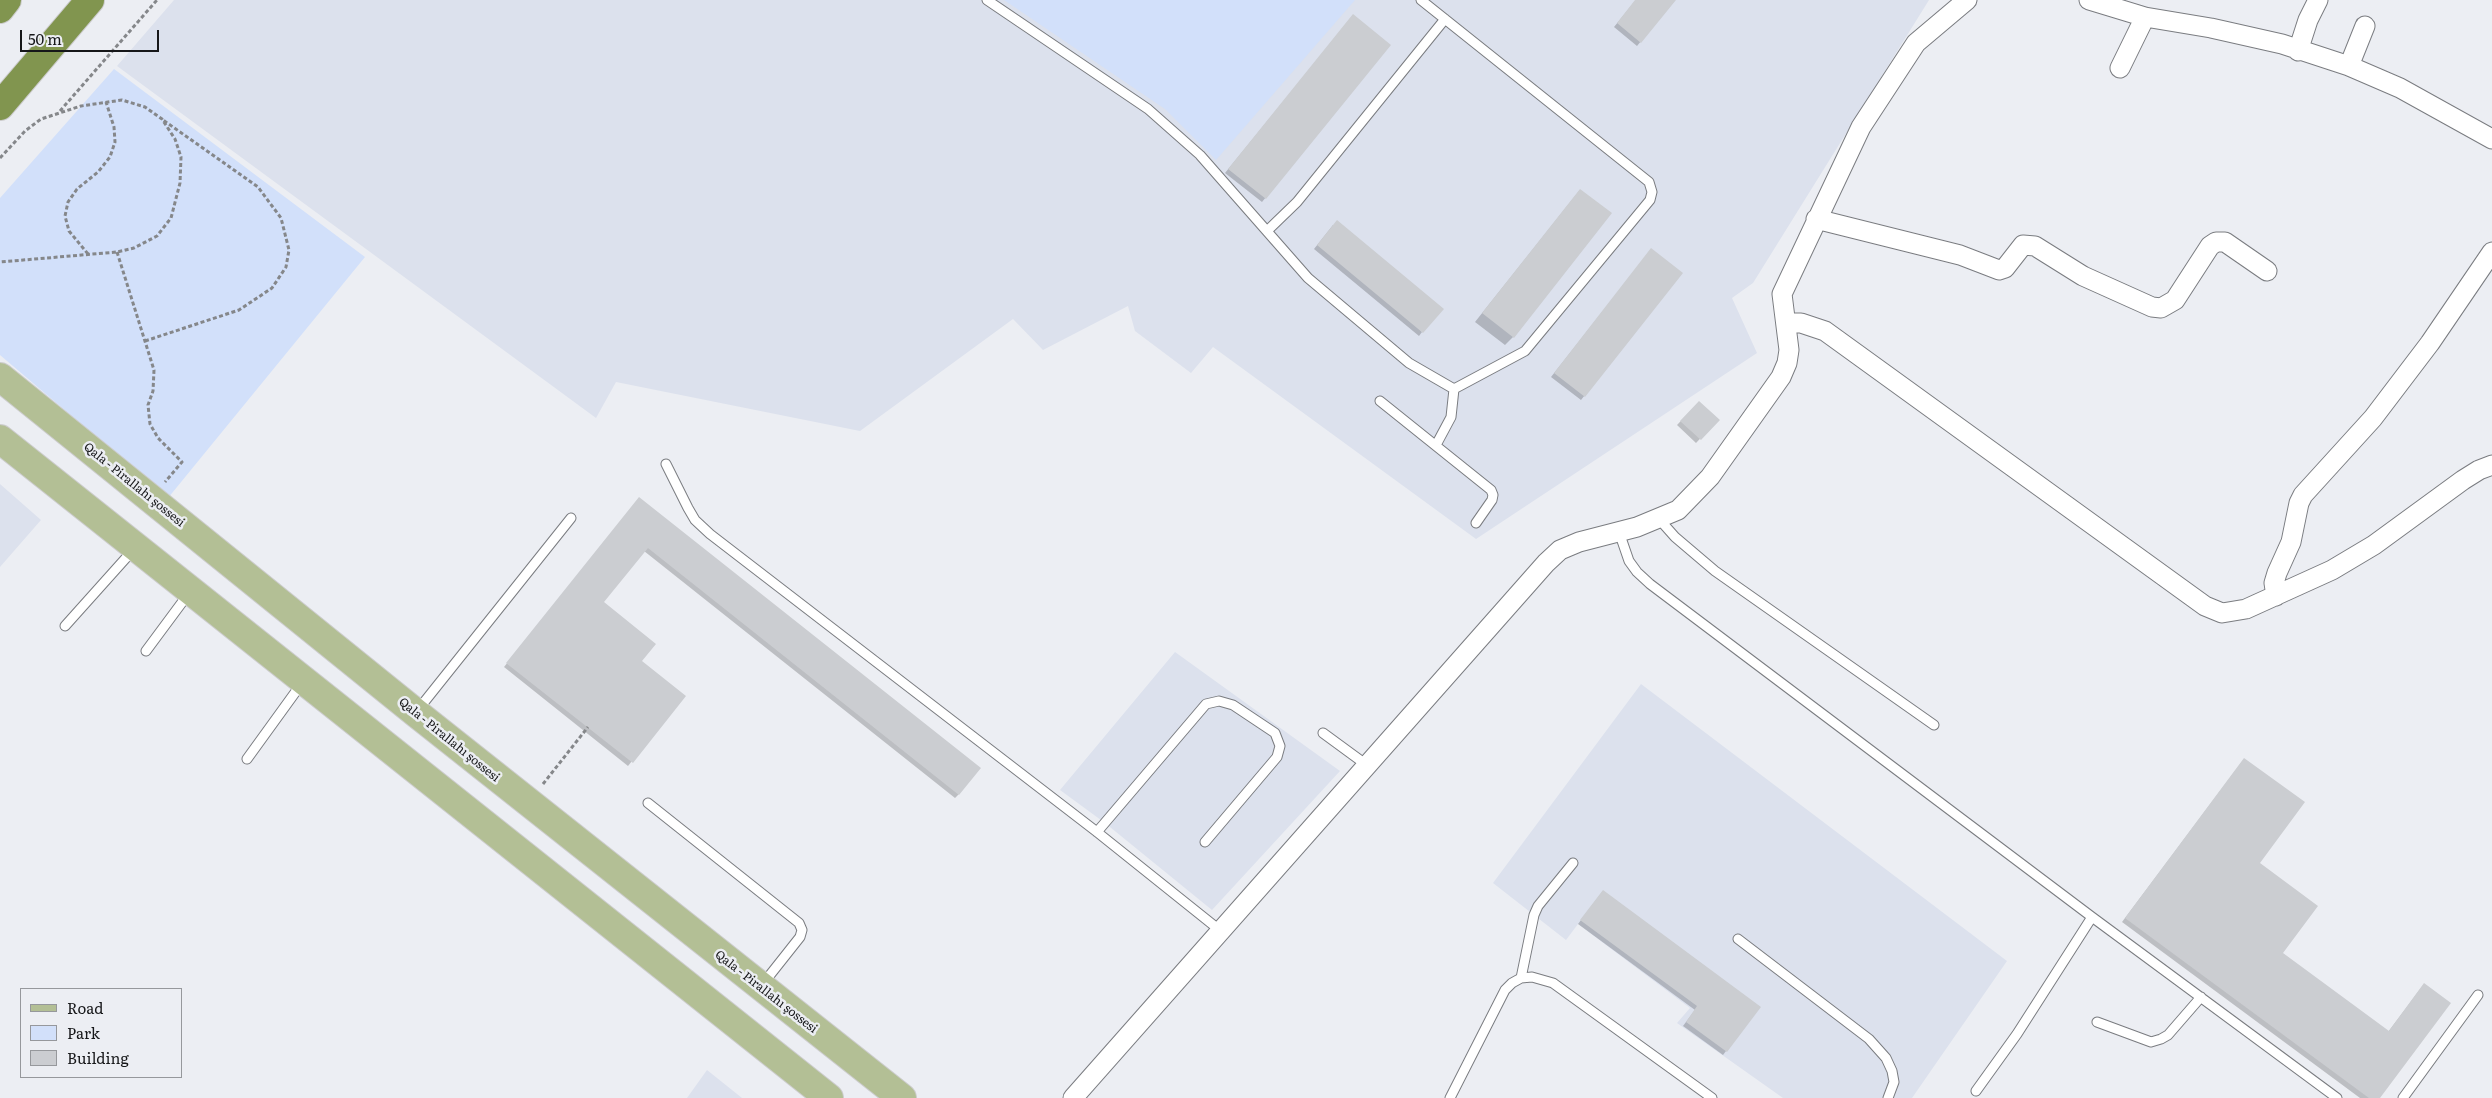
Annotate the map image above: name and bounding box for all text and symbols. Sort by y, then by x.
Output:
scale bar [22,20,161,52]
text: 50 m [28,27,62,50]
street label: Qala - Pirallahı şossesi [81,440,187,530]
street label: Qala - Pirallahı şossesi [396,695,502,785]
street label: Qala - Pirallahı şossesi [712,948,820,1036]
legend [20,988,182,1078]
text: Road [67,996,103,1019]
text: Park [67,1021,100,1044]
text: Building [67,1046,129,1069]

